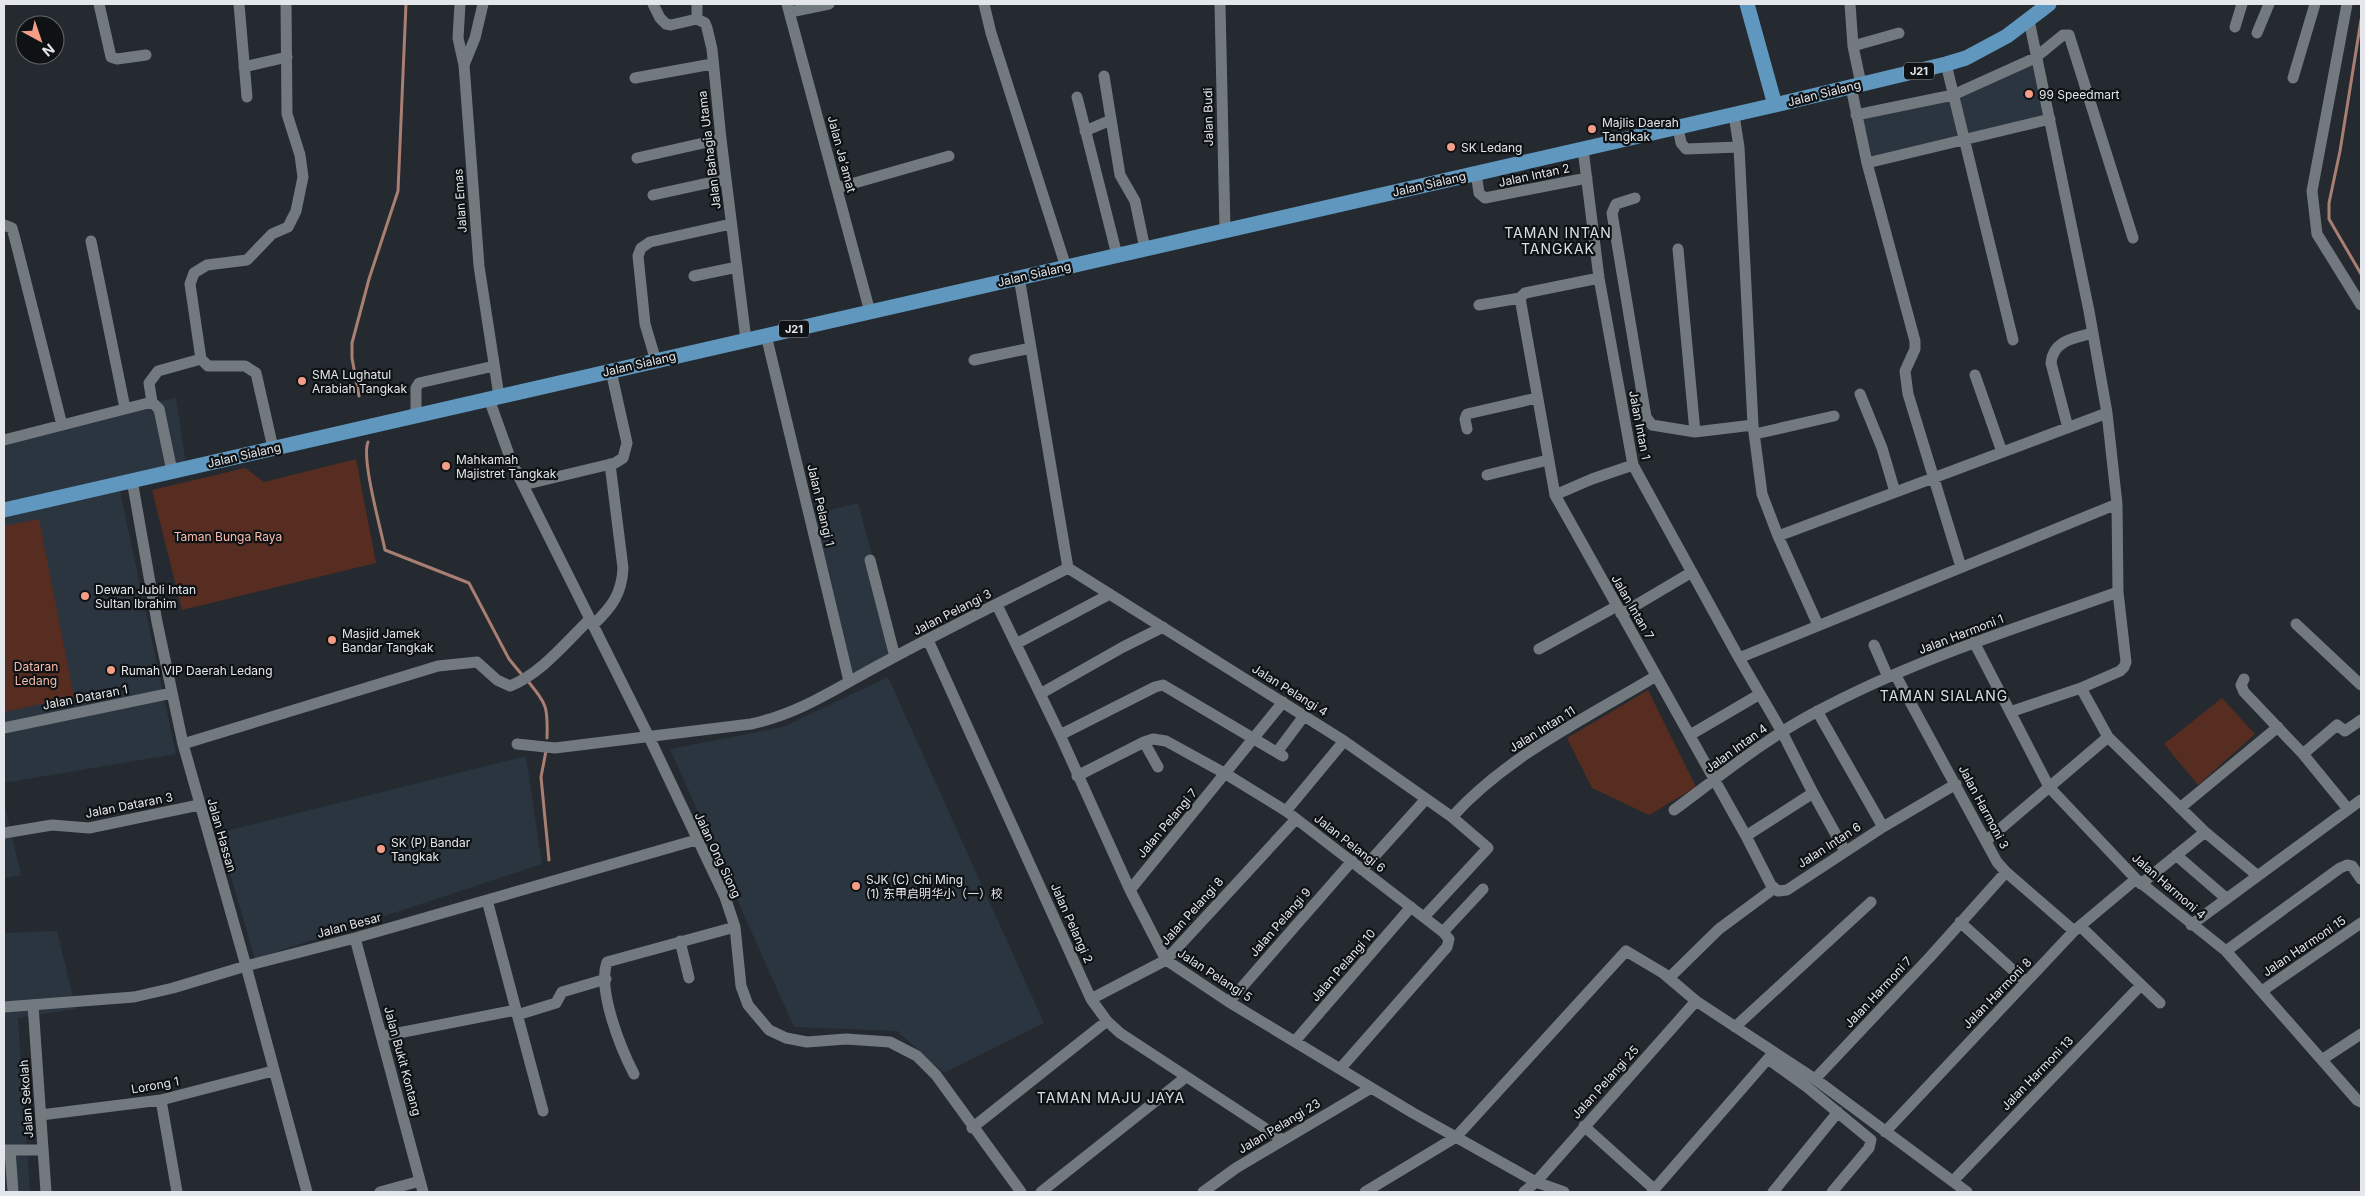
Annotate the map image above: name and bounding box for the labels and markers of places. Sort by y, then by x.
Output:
place label: 99 Speedmart [2039,87,2120,102]
marker: 99 Speedmart [2023,88,2035,100]
place label: Majlis Daerah Tangkak [1602,115,1679,144]
marker: Majlis Daerah Tangkak [1586,123,1598,135]
place label: SK Ledang [1461,140,1522,155]
marker: SK Ledang [1445,141,1457,153]
place label: SMA Lughatul Arabiah Tangkak [312,367,407,396]
marker: SMA Lughatul Arabiah Tangkak [296,375,308,387]
place label: Mahkamah Majistret Tangkak [456,452,557,481]
marker: Mahkamah Majistret Tangkak [440,460,452,472]
place label: Dewan Jubli Intan Sultan Ibrahim [95,582,196,611]
marker: Dewan Jubli Intan Sultan Ibrahim [79,590,91,602]
place label: Masjid Jamek Bandar Tangkak [342,626,434,655]
marker: Masjid Jamek Bandar Tangkak [326,634,338,646]
place label: Rumah VIP Daerah Ledang [121,663,273,678]
marker: Rumah VIP Daerah Ledang [105,664,117,676]
place label: SK (P) Bandar Tangkak [391,835,471,864]
marker: SK (P) Bandar Tangkak [375,843,387,855]
place label: SJK (C) Chi Ming (1) 东甲启明华小（一）校 [866,872,1003,901]
marker: SJK (C) Chi Ming (1) 东甲启明华小（一）校 [850,880,862,892]

